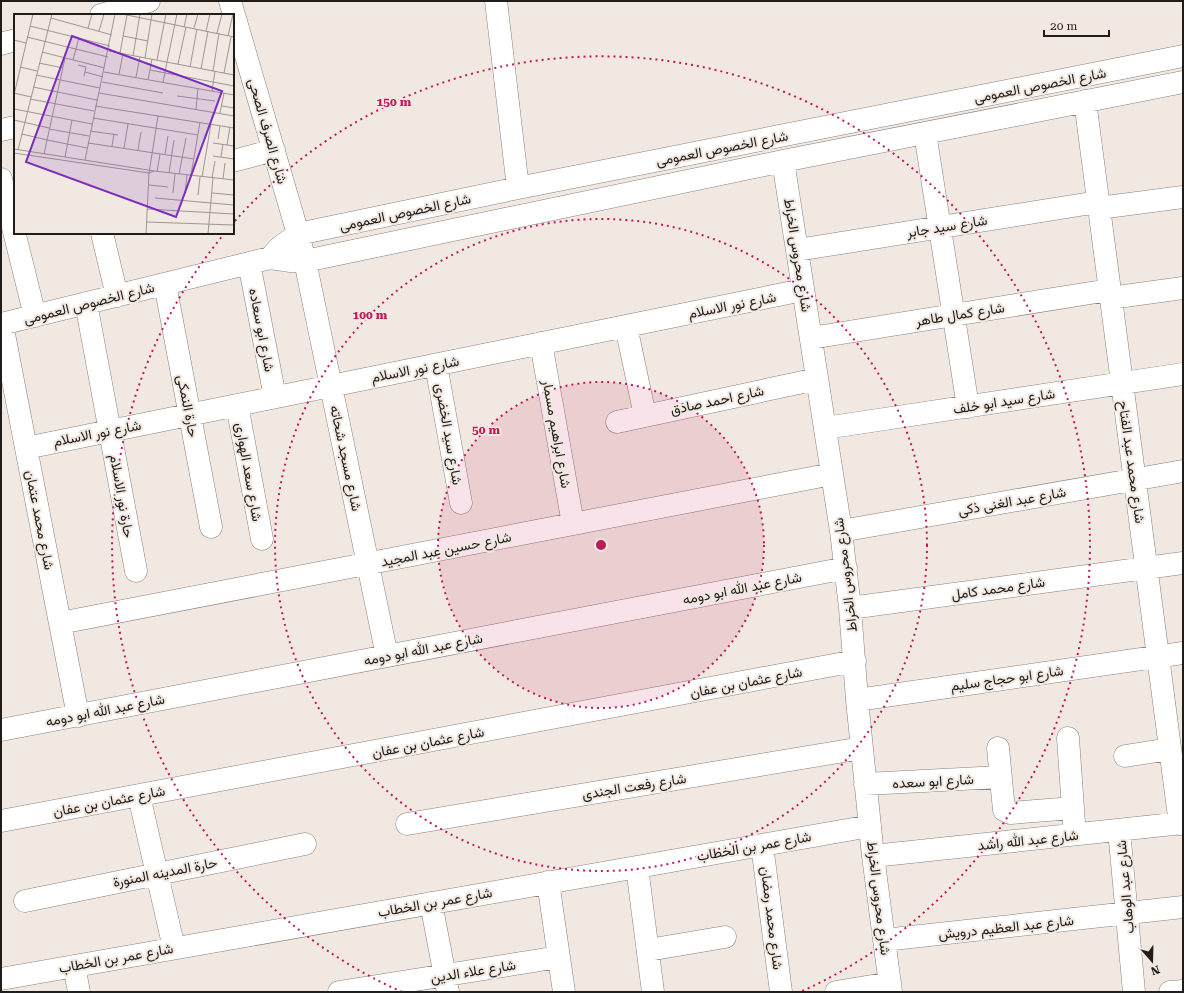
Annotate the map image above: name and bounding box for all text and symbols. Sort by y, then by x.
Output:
scale bar [1044,12,1109,38]
inset map [14,14,234,234]
text: 20 m [1050,19,1077,33]
street label: شارع الخصوص العمومى [973,64,1108,109]
street label: شارع الصرف الصحى [242,76,291,186]
text: 150 m [377,95,412,109]
street label: شارع الخصوص العمومى [655,127,790,172]
street label: شارع الخصوص العمومى [338,190,473,237]
street label: شارع محروس الخراط [778,197,815,314]
street label: شارع سيد جابر [905,212,989,243]
street label: شارع الخصوص العمومى [22,279,157,330]
street label: شارع ابو سعاده [243,287,278,374]
street label: شارع نور الاسلام [687,289,778,324]
street label: شارع كمال طاهر [913,299,1006,332]
text: 100 m [353,308,388,322]
street label: شارع نور الاسلام [370,353,461,388]
street label: حارة النمكى [173,374,202,439]
street label: شارع ابراهيم مسمار [536,378,574,490]
street label: شارع سيد الخضرى [429,382,466,487]
street label: شارع احمد صادق [669,382,766,421]
street label: شارع سيد ابو خلف [952,385,1056,420]
street label: شارع محمد عبد الفتاح [1113,400,1149,525]
street label: شارع مسجد شحاته [324,404,365,513]
street label: شارع نور الاسلام [52,417,143,452]
street label: شارع سعد الهوارى [229,421,266,523]
text: 50 m [472,423,500,437]
street label: حارة نور الاسلام [106,453,137,539]
street label: شارع محمد عتمان [20,469,58,572]
street label: شارع عبد الغنى ذكى [957,484,1068,521]
street label: شارع محروس الخراط [830,517,863,633]
street label: شارع حسين عبد المجيد [379,528,513,572]
centre of rings [594,538,608,552]
street label: شارع عبد الله ابو دومه [681,569,803,610]
street label: شارع محمد كامل [950,574,1046,605]
street label: شارع عبد الله ابو دومه [362,630,484,671]
street label: شارع ابو حجاج سليم [950,662,1065,697]
street label: شارع عثمان بن عفان [689,663,804,704]
street label: شارع عبد الله ابو دومه [44,691,166,732]
street label: شارع عثمان بن عفان [371,723,486,764]
street label: شارع رفعت الجندى [581,770,688,805]
street label: شارع ابو سعده [892,771,974,794]
street label: شارع عثمان بن عفان [52,782,167,823]
street label: شارع عبد الله راشد [977,827,1080,856]
street label: شارع عمر بن الخطاب [696,828,813,867]
street label: شارع عبد الوهاب [1113,839,1140,935]
street label: شارع محروس الخراط [861,840,894,956]
street label: حارة المدينه المنورة [111,854,219,891]
street label: شارع محمد رمضان [755,865,786,971]
street label: شارع عمر بن الخطاب [377,884,494,923]
street label: شارع عبد العظيم درويش [937,912,1075,945]
street label: شارع عمر بن الخطاب [58,940,175,979]
north arrow [1132,941,1172,981]
street label: شارع علاء الدين [429,956,517,989]
text: N [1149,962,1161,978]

